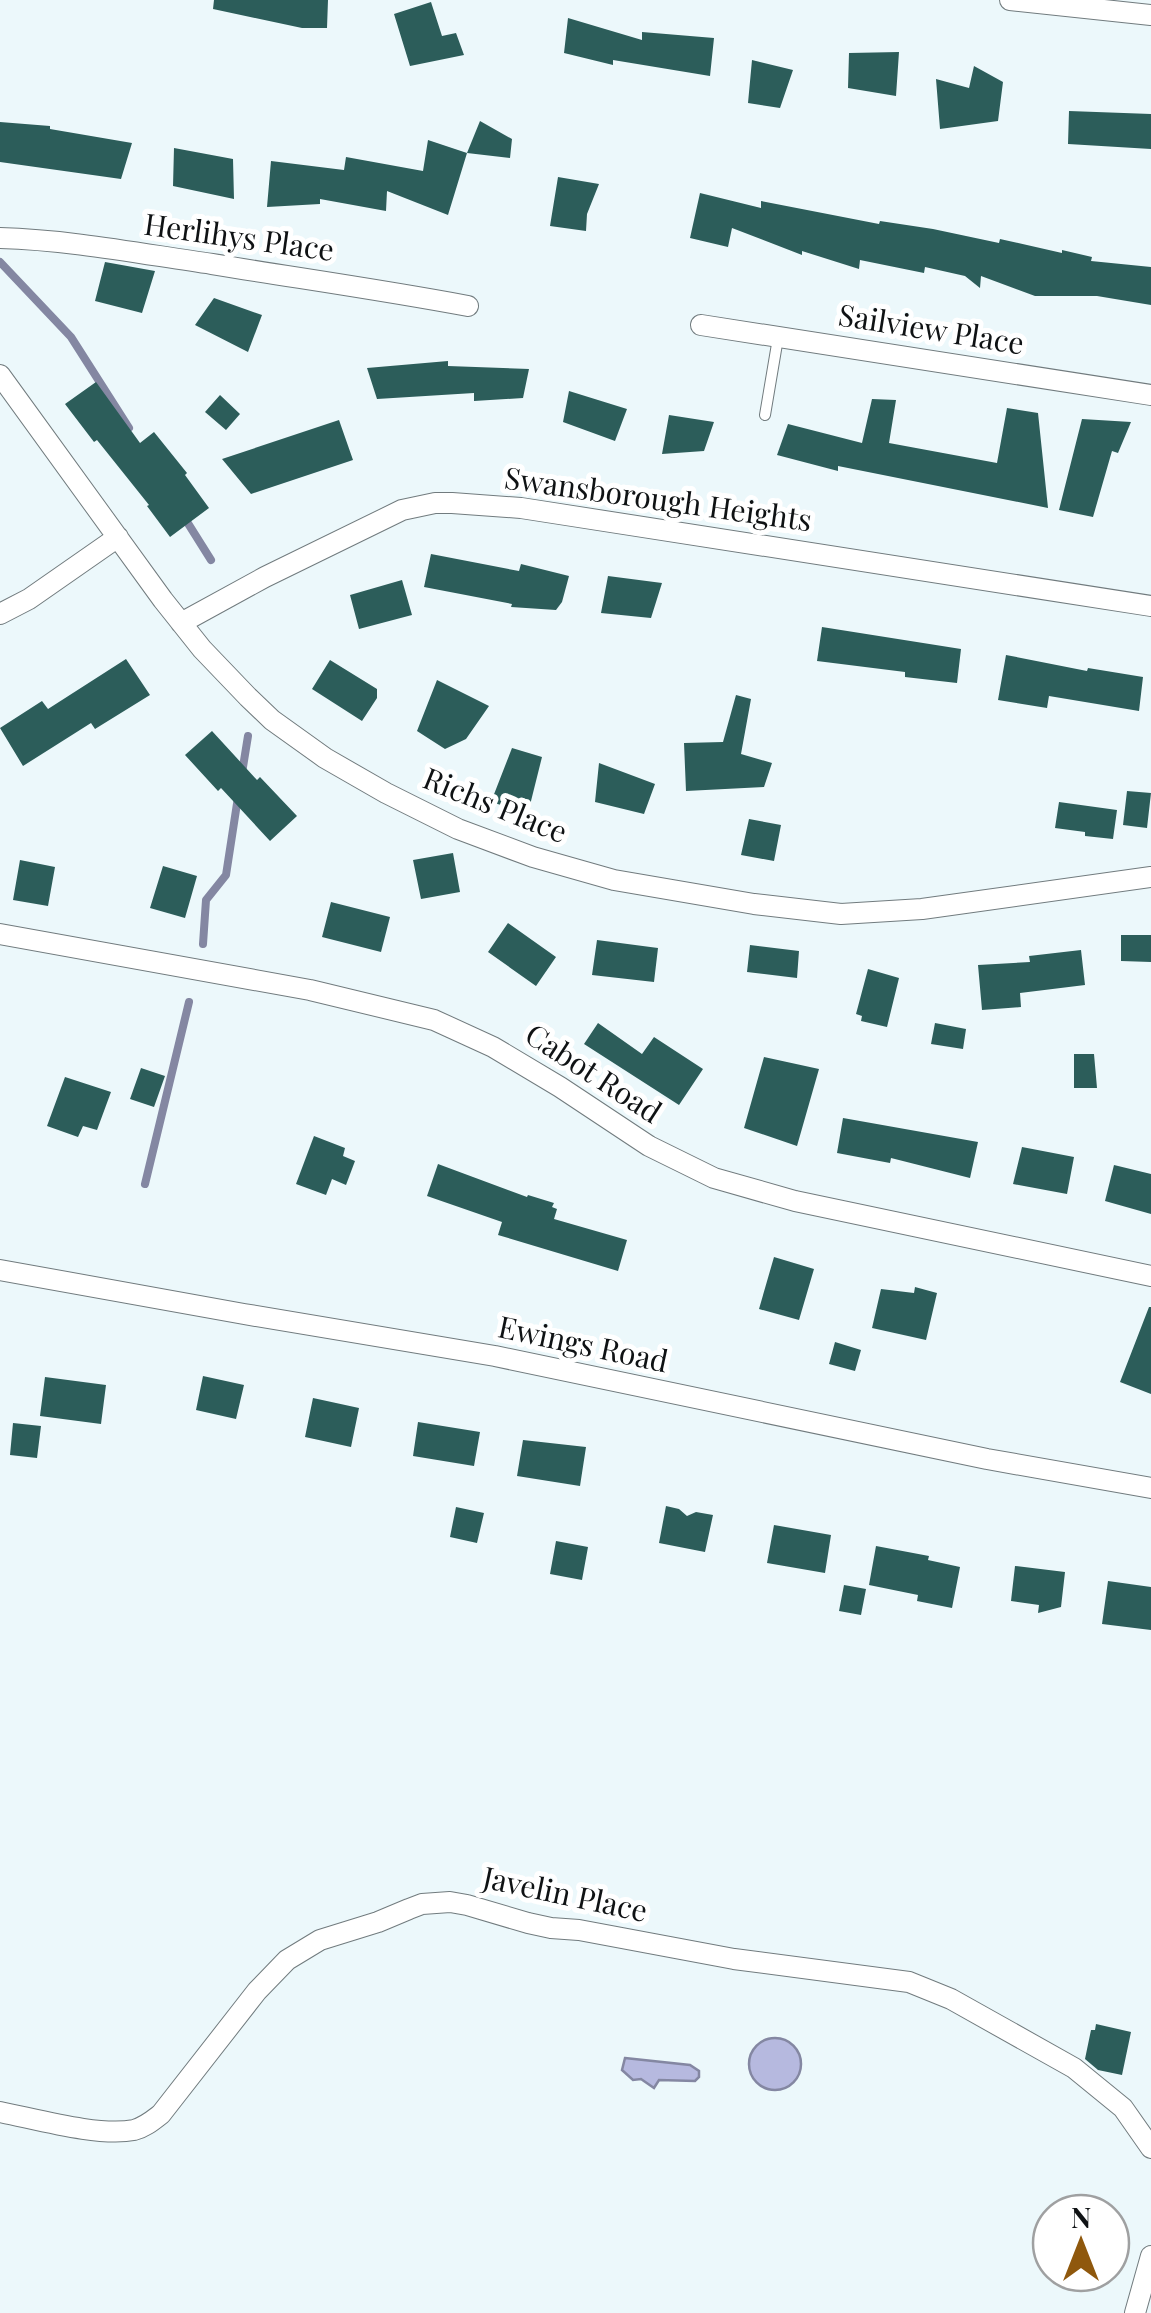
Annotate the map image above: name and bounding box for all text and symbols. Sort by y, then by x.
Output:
street label: Herlihys Place [142,203,337,269]
street label: Sailview Place [836,294,1027,362]
street label: Swansborough Heights [502,457,815,539]
street label: Richs Place [418,757,574,851]
street label: Cabot Road [518,1013,670,1131]
street label: Ewings Road [495,1306,672,1381]
street label: Javelin Place [479,1856,651,1930]
north arrow [1031,2193,1131,2293]
text: N [1071,2198,1091,2235]

